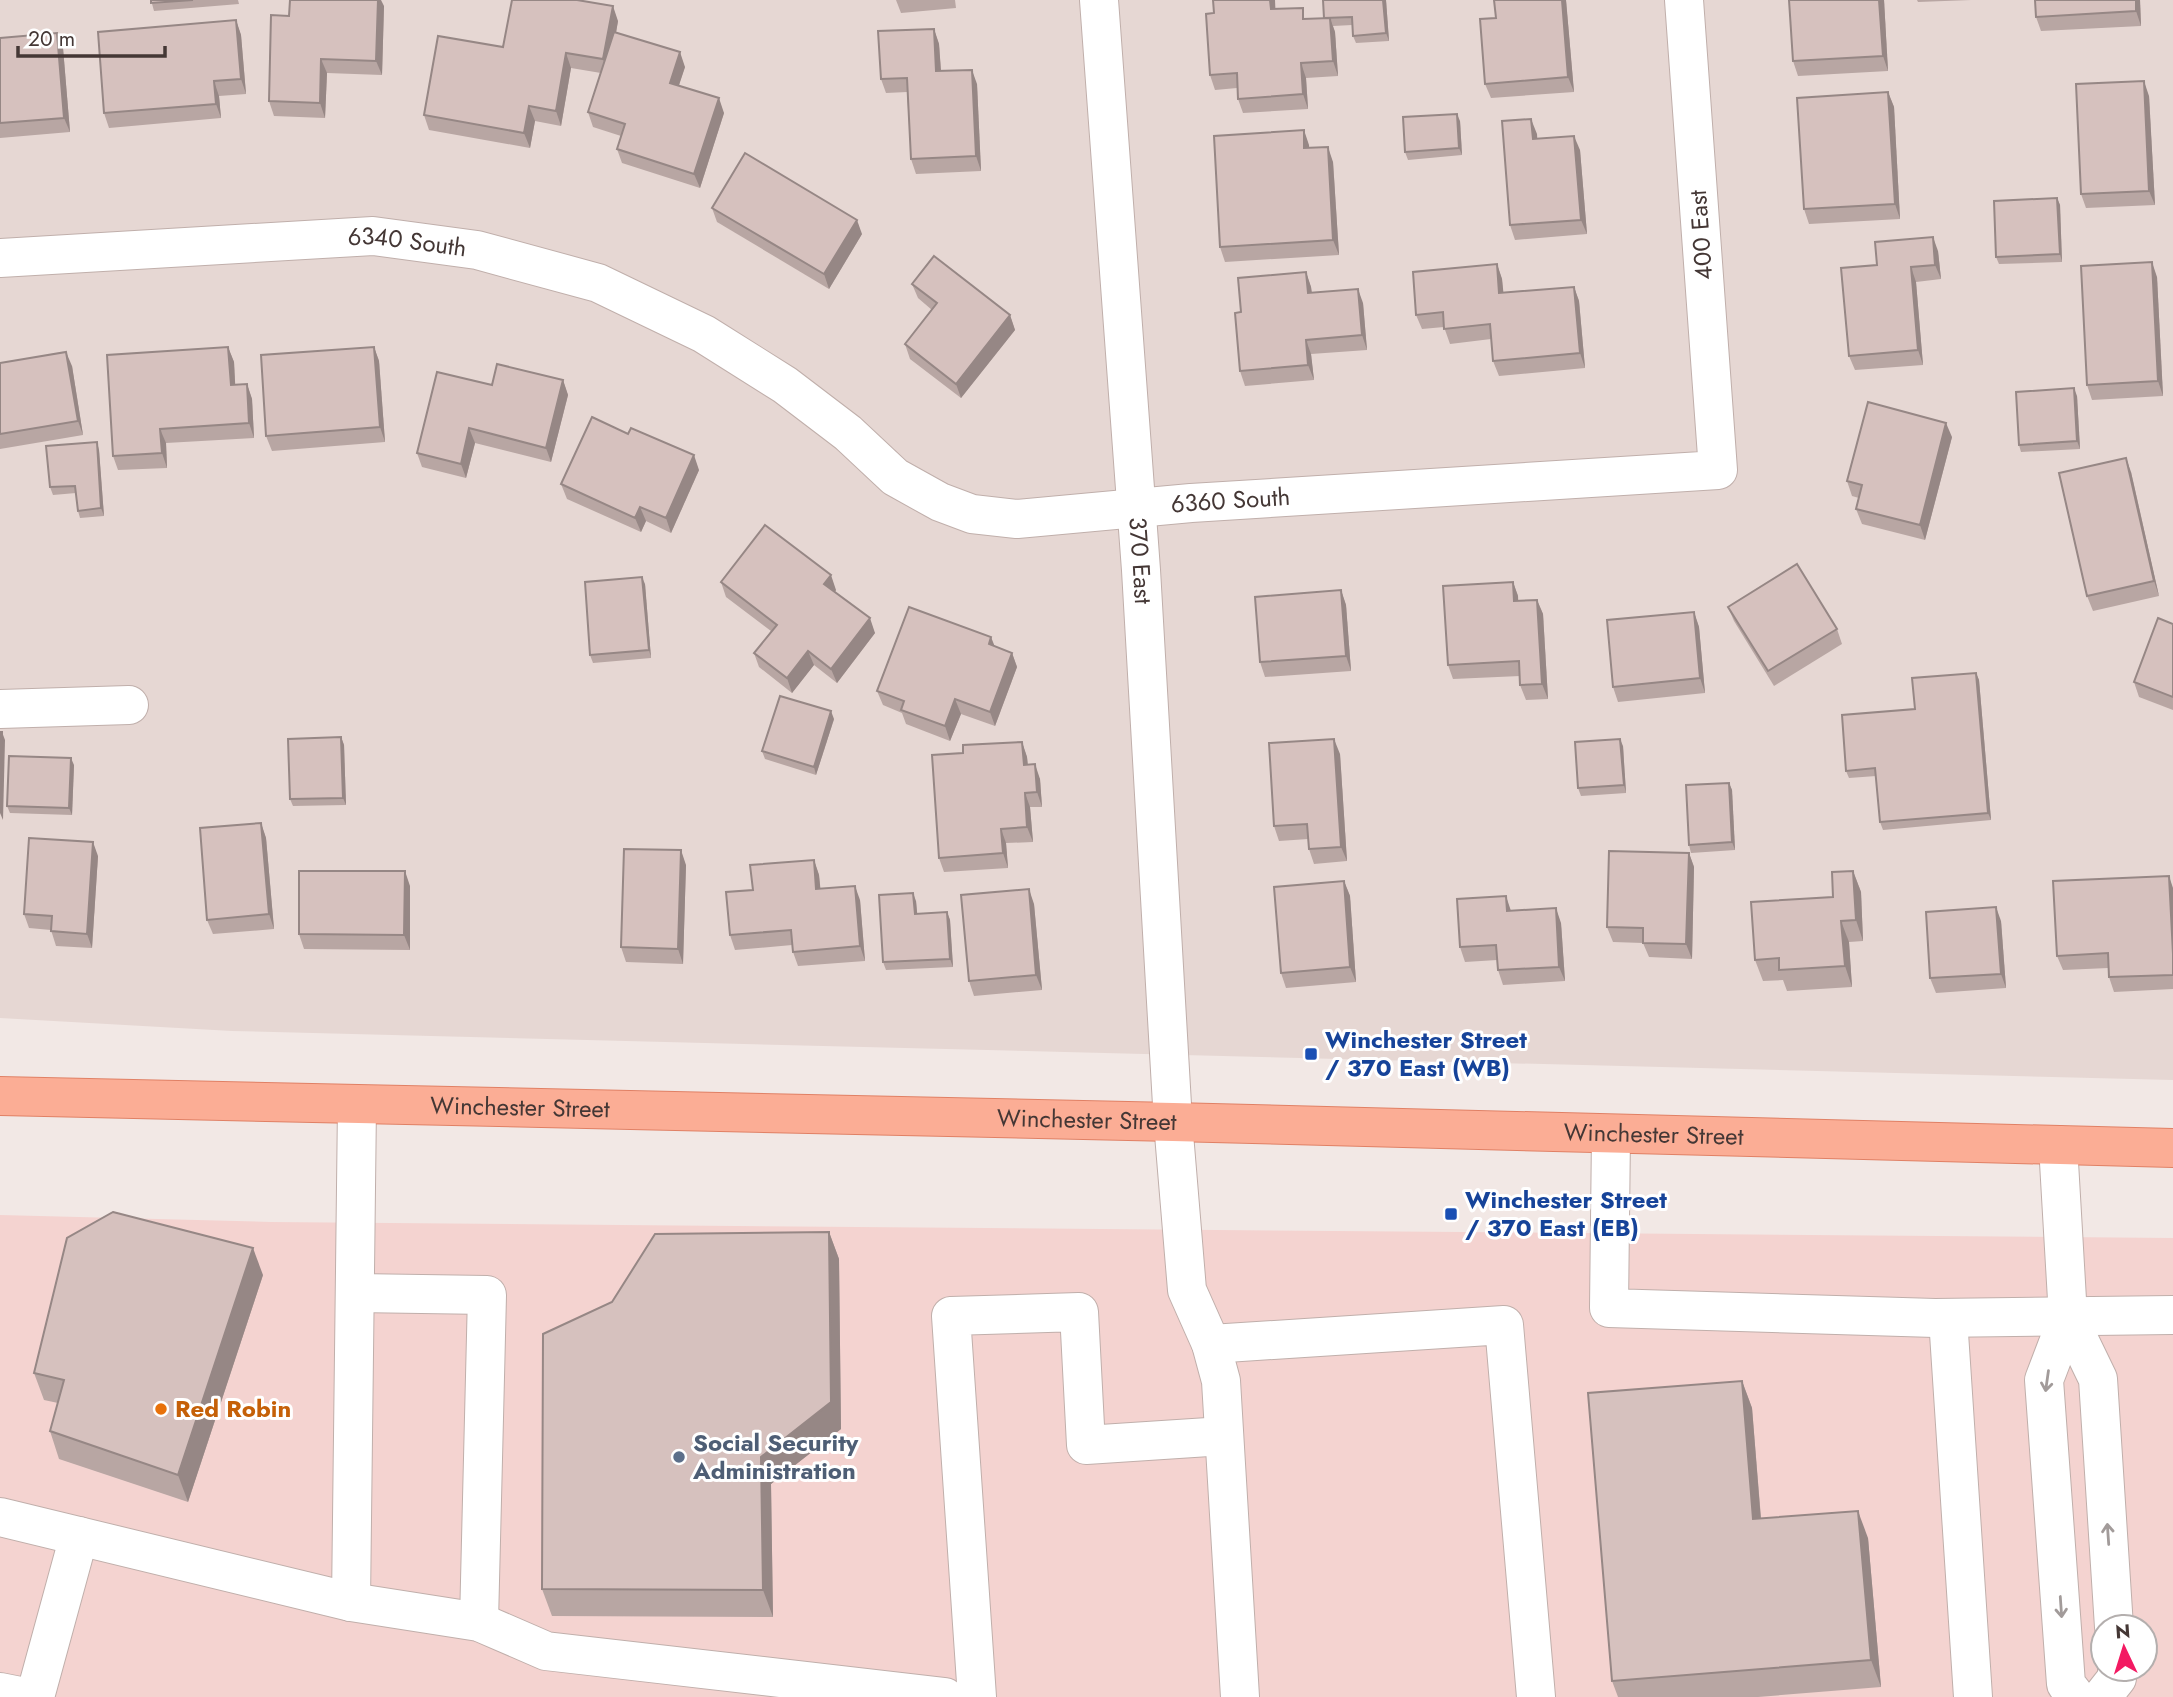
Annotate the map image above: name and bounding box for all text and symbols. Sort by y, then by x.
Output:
scale bar [18,14,164,58]
text: 20 m [28,24,75,54]
street label: 400 East [1680,189,1721,281]
street label: 6340 South [346,218,469,265]
street label: 6360 South [1169,479,1291,522]
street label: 370 East [1120,516,1161,605]
place label: Winchester Street / 370 East (WB) [1325,1022,1527,1085]
marker: Winchester Street / 370 East (WB) [1303,1046,1319,1062]
street label: Winchester Street [430,1088,610,1127]
street label: Winchester Street [997,1100,1177,1139]
street label: Winchester Street [1563,1114,1744,1154]
place label: Winchester Street / 370 East (EB) [1465,1182,1667,1245]
marker: Winchester Street / 370 East (EB) [1443,1206,1459,1222]
one-way arrow [2040,1369,2053,1392]
place label: Red Robin [175,1391,291,1426]
marker: Red Robin [153,1401,169,1417]
place label: Social Security Administration [692,1425,859,1488]
marker: Social Security Administration [671,1449,687,1465]
one-way arrow [2101,1524,2114,1546]
one-way arrow [2055,1596,2068,1618]
north arrow [2089,1613,2159,1683]
text: N [2114,1618,2131,1646]

